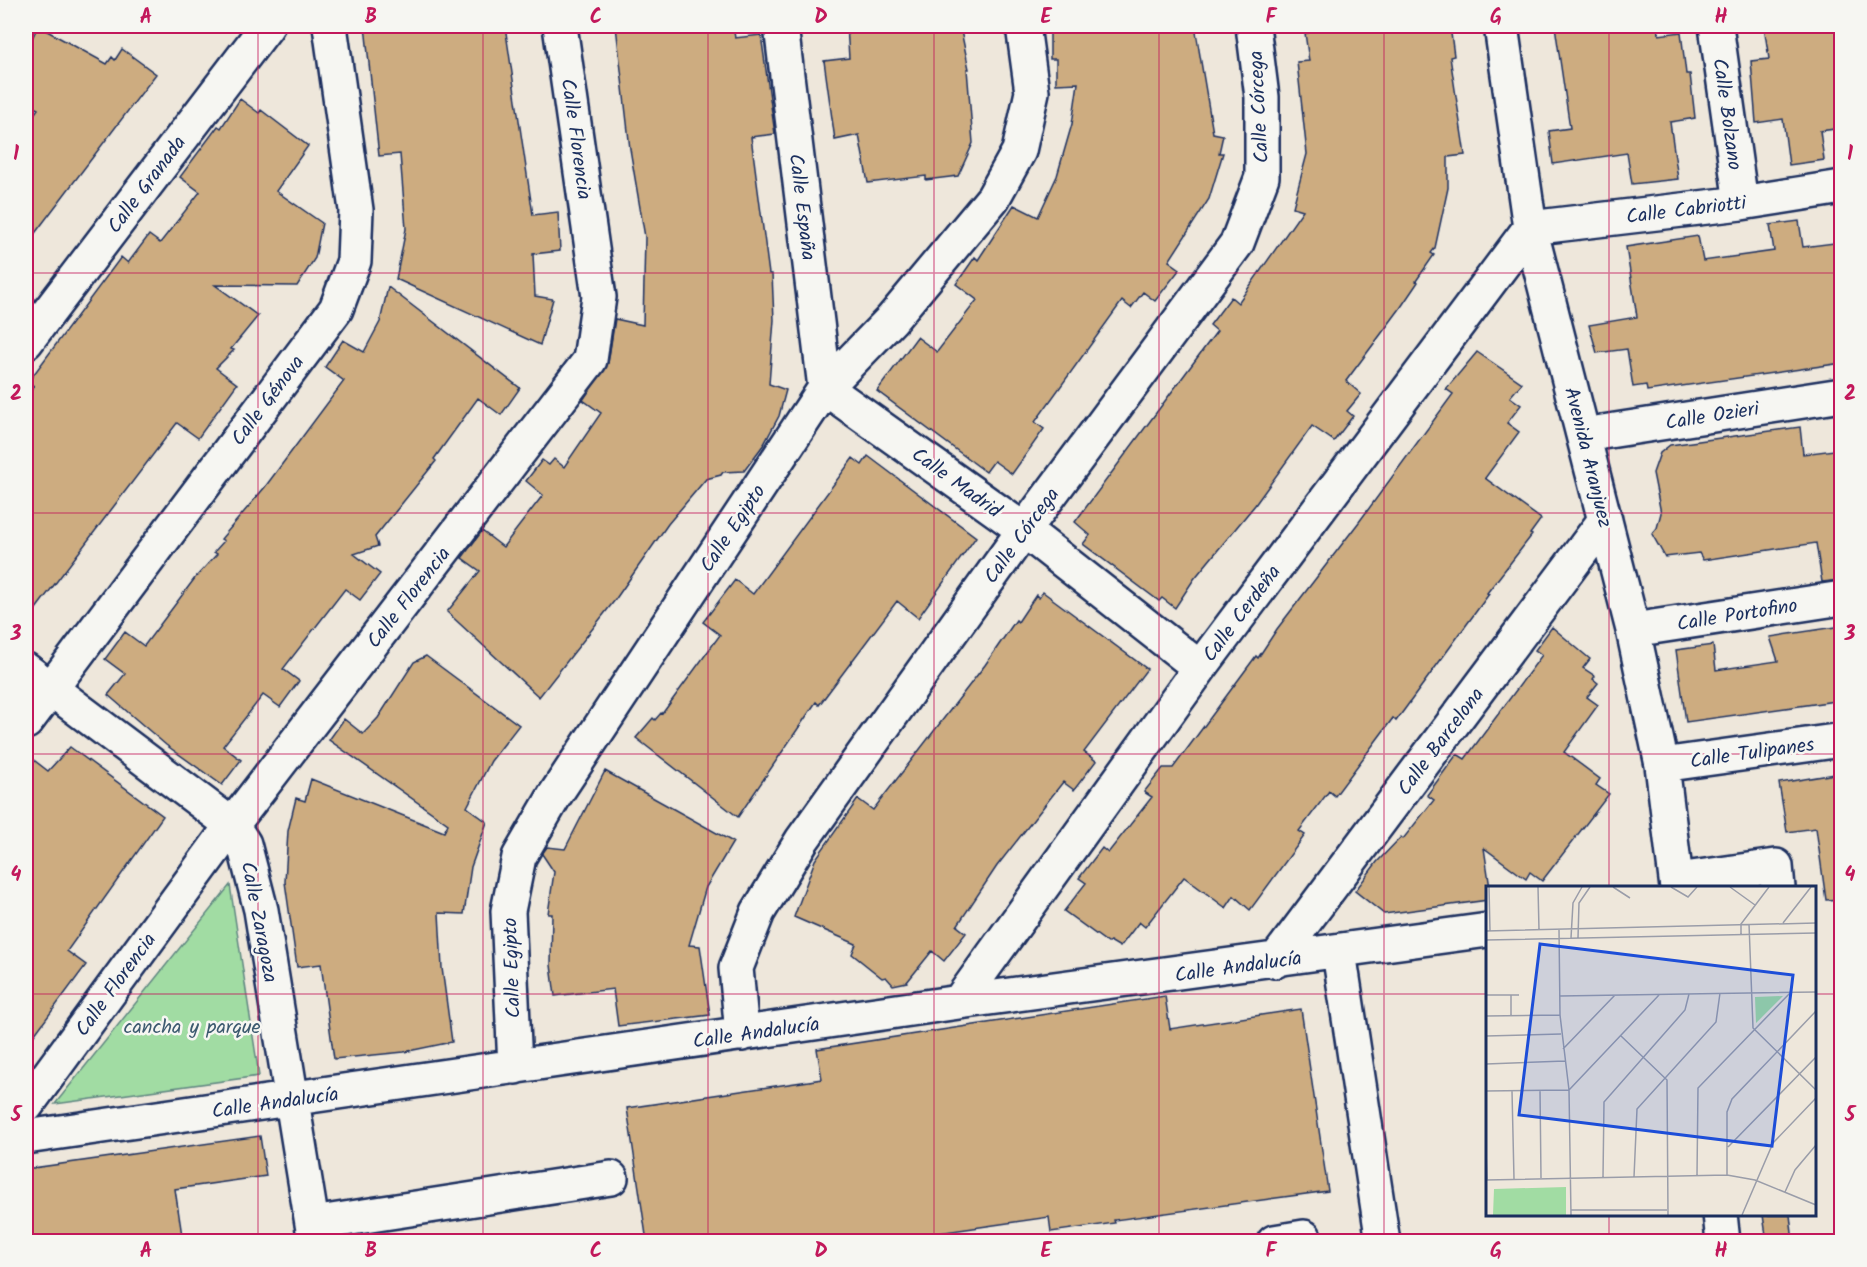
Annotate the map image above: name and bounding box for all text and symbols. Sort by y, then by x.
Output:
text: A [140,2,152,34]
text: B [365,2,377,34]
text: C [590,2,602,34]
text: D [814,2,828,34]
text: E [1040,2,1052,34]
text: F [1266,2,1278,34]
text: G [1490,2,1502,34]
text: H [1714,2,1728,34]
street label: Calle Córcega [1241,50,1279,164]
street label: Calle Bolzano [1702,56,1750,172]
street label: Calle Florencia [551,77,599,202]
street label: Calle Granada [100,129,195,241]
text: 1 [13,139,19,171]
text: 1 [1847,139,1853,171]
street label: Calle España [779,152,823,262]
street label: Calle Cabriotti [1624,188,1749,234]
street label: Calle Génova [224,349,313,453]
text: 2 [10,379,22,411]
text: 2 [1844,379,1856,411]
street label: Avenida Aranjuez [1554,384,1620,531]
street label: Calle Ozieri [1663,394,1763,440]
street label: Calle Madrid [904,440,1008,528]
street label: Calle Egipto [692,479,775,580]
street label: Calle Córcega [977,481,1069,591]
street label: Calle Florencia [359,540,460,656]
street label: Calle Cerdeña [1195,559,1290,670]
street label: Calle Portofino [1675,591,1800,641]
text: 3 [10,619,22,651]
text: 3 [1844,619,1856,651]
street label: Calle Barcelona [1390,681,1493,803]
street label: Calle Tulipanes [1688,729,1817,779]
street label: Calle Zaragoza [231,859,285,986]
text: 4 [11,860,22,892]
text: 4 [1845,860,1856,892]
inset map [1486,886,1816,1216]
street label: Calle Egipto [495,917,531,1019]
street label: Calle Florencia [68,926,165,1044]
street label: Calle Andalucía [1173,943,1304,993]
street label: Calle Andalucía [691,1009,822,1059]
park label: cancha y parque [123,1012,261,1044]
street label: Calle Andalucía [210,1079,341,1129]
text: 5 [10,1100,23,1132]
text: 5 [1844,1100,1857,1132]
text: A [140,1236,152,1267]
text: B [365,1236,377,1267]
text: C [590,1236,602,1267]
text: D [814,1236,828,1267]
text: E [1040,1236,1052,1267]
text: F [1266,1236,1278,1267]
text: G [1490,1236,1502,1267]
text: H [1714,1236,1728,1267]

